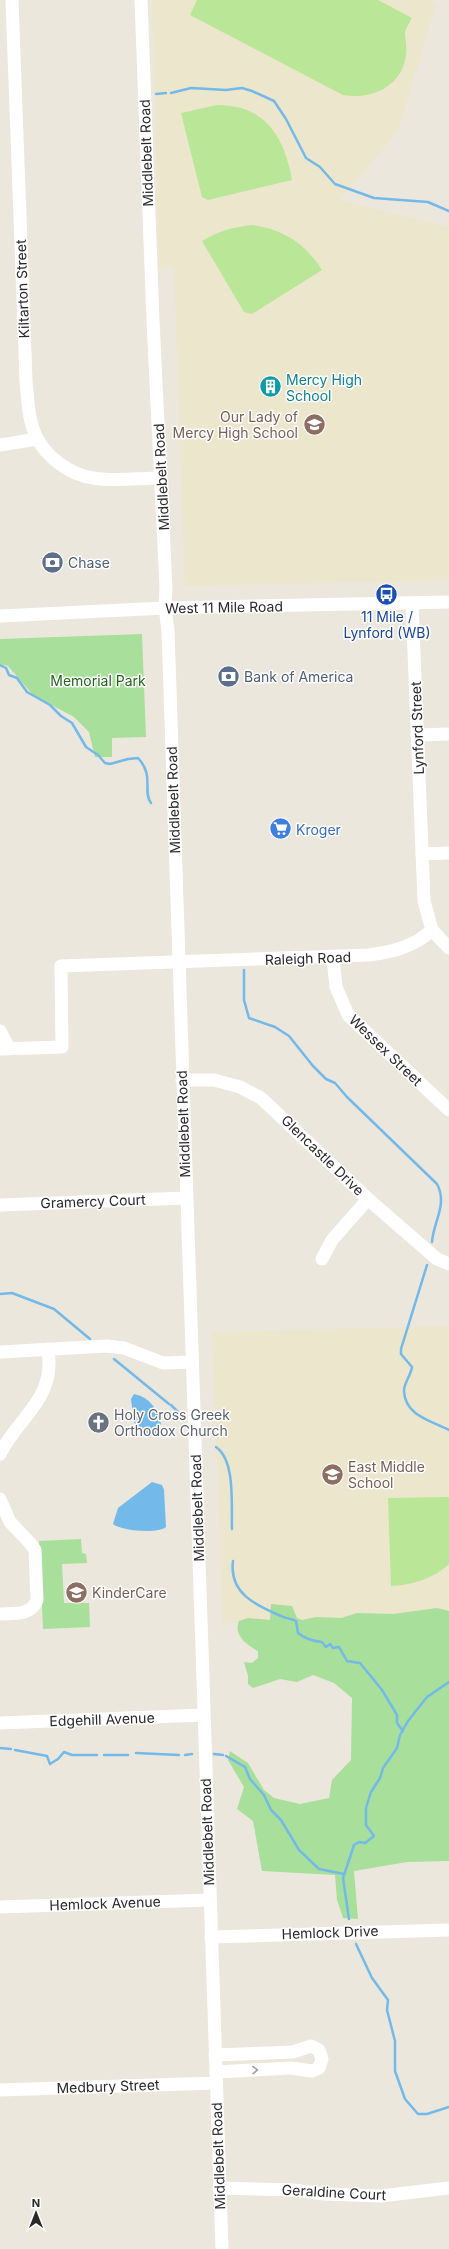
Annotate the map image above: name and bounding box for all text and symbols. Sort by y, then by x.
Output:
street label: Middlebelt Road [136,99,156,207]
street label: Kiltarton Street [12,239,32,339]
place label: Mercy High School [286,371,362,404]
building icon: Mercy High School [258,374,284,400]
place label: Our Lady of Mercy High School [173,408,298,441]
school or university icon: Our Lady of Mercy High School [301,411,327,437]
street label: Middlebelt Road [150,423,172,531]
bank icon: Chase [39,549,65,575]
place label: Chase [68,554,110,571]
bus stop icon: 11 Mile / Lynford (WB) [374,581,400,607]
street label: West 11 Mile Road [165,597,283,617]
place label: 11 Mile / Lynford (WB) [344,608,431,641]
bank icon: Bank of America [216,663,242,689]
place label: Bank of America [244,668,353,685]
park label: Memorial Park [50,672,146,689]
street label: Lynford Street [407,681,427,775]
street label: Middlebelt Road [163,746,183,854]
supermarket icon: Kroger [267,816,293,842]
place label: Kroger [296,821,341,838]
street label: Raleigh Road [265,948,351,968]
street label: Wessex Street [346,1011,426,1089]
street label: Middlebelt Road [173,1070,193,1178]
street label: Glencastle Drive [278,1111,368,1199]
street label: Gramercy Court [40,1191,146,1211]
place label: Holy Cross Greek Orthodox Church [114,1406,230,1439]
church icon: Holy Cross Greek Orthodox Church [86,1409,112,1435]
street label: Middlebelt Road [187,1454,207,1562]
place label: East Middle School [348,1458,425,1491]
school or university icon: East Middle School [320,1461,346,1487]
school or university icon: KinderCare [63,1579,89,1605]
place label: KinderCare [92,1584,167,1601]
street label: Edgehill Avenue [49,1709,155,1729]
street label: Middlebelt Road [197,1778,217,1886]
street label: Hemlock Avenue [49,1893,161,1913]
street label: Hemlock Drive [281,1922,379,1942]
one-way arrow [252,2065,258,2074]
street label: Medbury Street [56,2076,160,2096]
street label: Middlebelt Road [208,2102,228,2210]
street label: Geraldine Court [281,2181,387,2203]
north arrow [16,2193,56,2233]
text: N [32,2196,40,2210]

